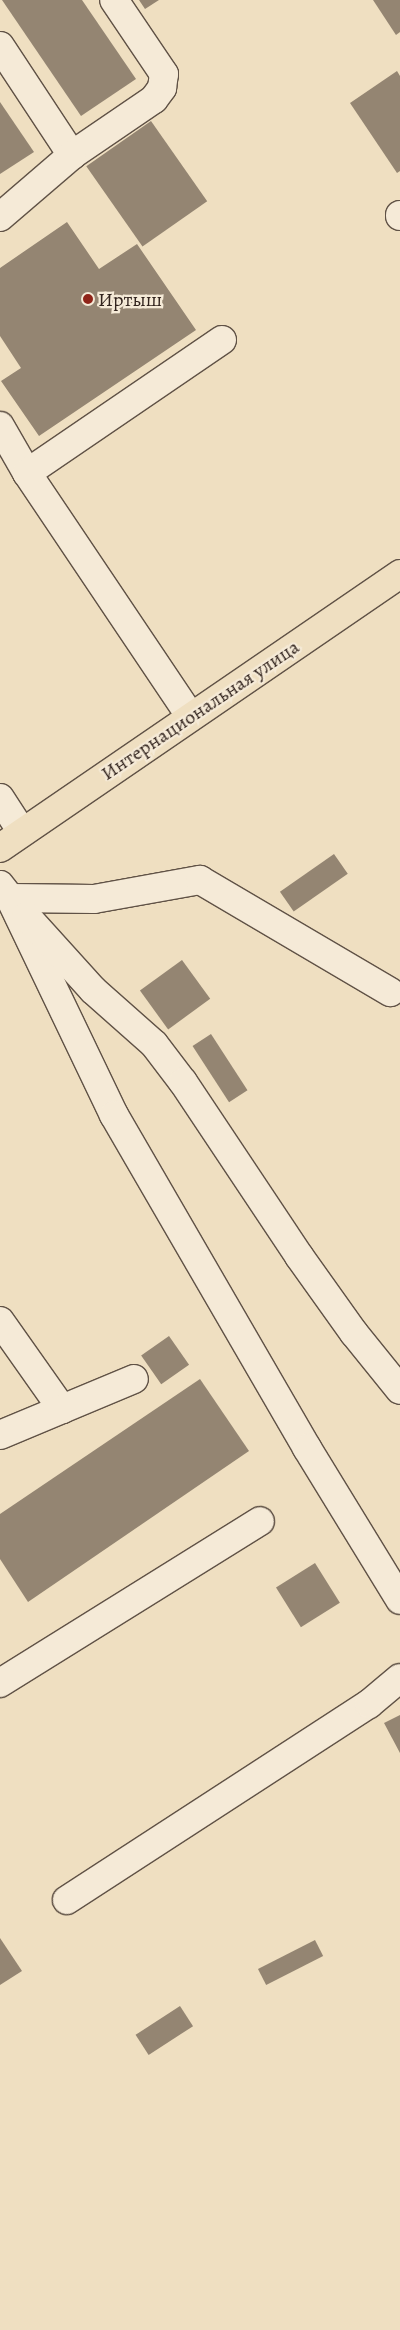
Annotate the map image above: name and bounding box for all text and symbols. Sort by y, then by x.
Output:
place label: Иртыш [98,287,162,311]
marker: Иртыш [82,293,94,305]
street label: Интернациональная улица [96,635,304,785]

